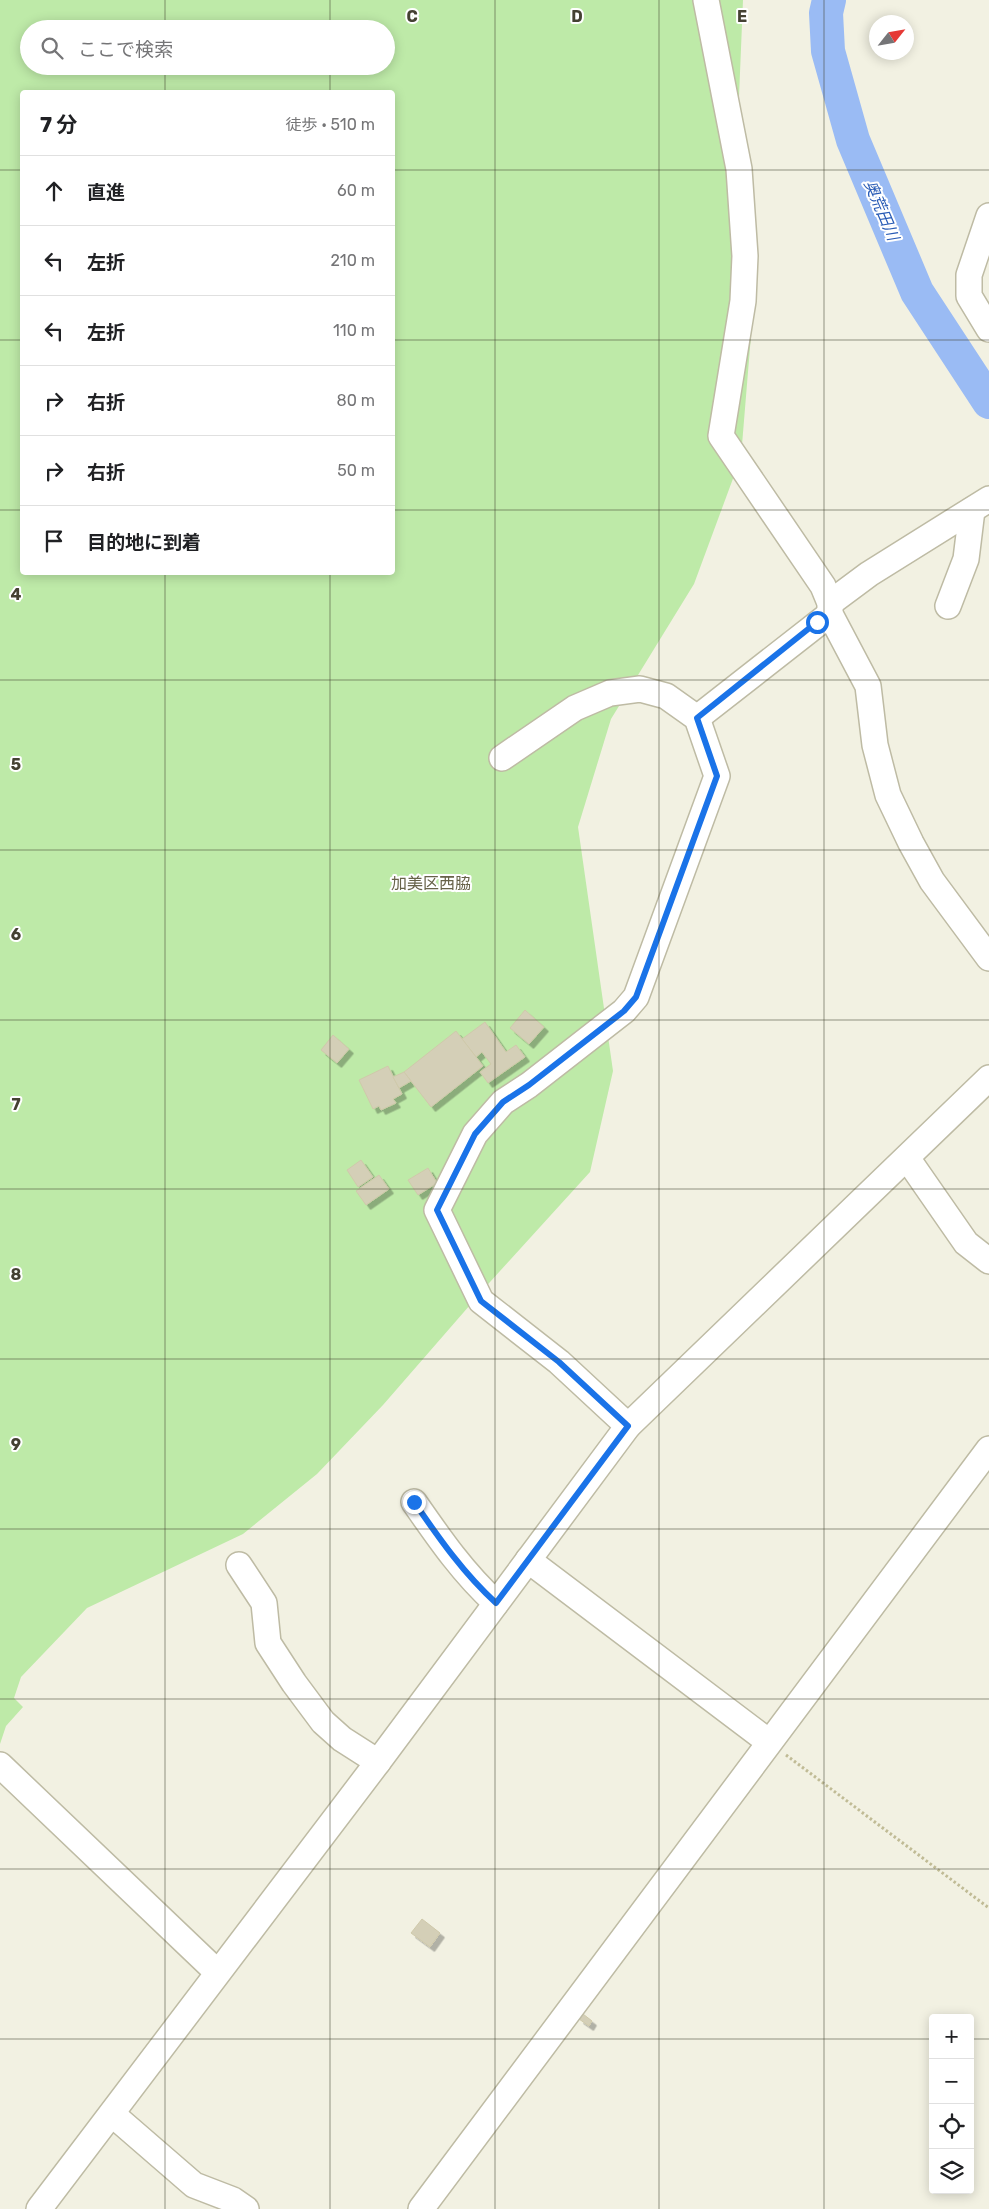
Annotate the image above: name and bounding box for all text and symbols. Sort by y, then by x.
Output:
text: C [406,7,418,26]
text: D [571,7,583,26]
text: E [737,7,747,26]
north arrow [869,15,914,60]
search box [20,20,395,75]
icon: search [38,34,66,62]
text: ここで検索 [78,38,173,61]
text: 7 分 [40,112,78,137]
text: 徒歩 · 510 m [285,115,375,134]
icon: ahead [40,177,68,205]
water label: 奥荒田川 [860,177,904,245]
text: 直進 [87,181,125,204]
text: 60 m [337,181,375,200]
icon: left [40,247,68,275]
text: 左折 [87,251,125,274]
text: 210 m [330,251,375,270]
icon: left [40,317,68,345]
text: 左折 [87,321,125,344]
text: 110 m [333,321,375,340]
icon: right [40,387,68,415]
text: 右折 [87,391,125,414]
text: 80 m [337,391,375,410]
icon: right [40,457,68,485]
text: 右折 [87,461,125,484]
text: 50 m [337,461,375,480]
icon: arrive [40,527,68,555]
text: 目的地に到着 [87,531,201,554]
text: 4 [11,585,22,604]
route start [806,611,829,634]
text: 5 [11,755,21,774]
district label: 加美区西脇 [391,874,471,893]
text: 6 [11,925,21,944]
text: 7 [11,1095,21,1114]
text: 8 [11,1265,22,1284]
text: 9 [11,1435,21,1454]
route end [403,1491,426,1514]
map controls [929,2014,974,2194]
button: + [929,2014,974,2059]
button: − [929,2059,974,2104]
button: locate [929,2104,974,2149]
button: layers [929,2149,974,2194]

